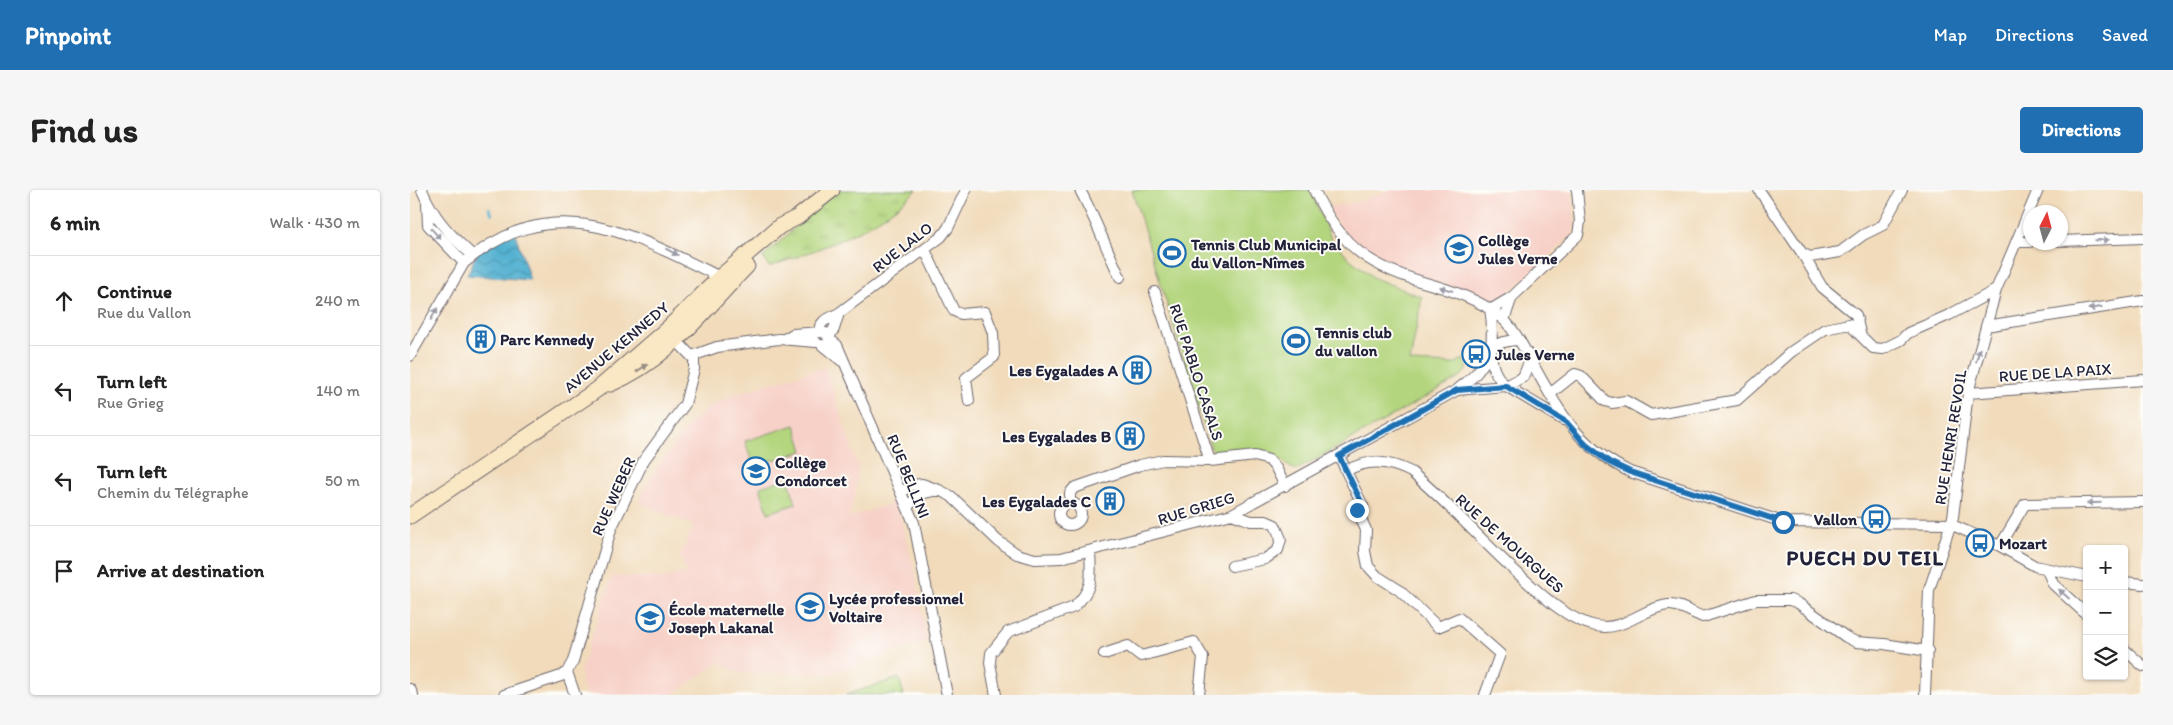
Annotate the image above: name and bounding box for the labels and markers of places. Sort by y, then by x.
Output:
place label: Collège Jules Verne [1477,231,1558,268]
school or university icon: Collège Jules Verne [1444,234,1474,264]
place label: Tennis Club Municipal du Vallon-Nîmes [1190,235,1342,272]
sports icon: Tennis Club Municipal du Vallon-Nîmes [1157,238,1187,268]
place label: Tennis club du vallon [1314,323,1392,360]
building icon: Parc Kennedy [466,324,496,354]
sports icon: Tennis club du vallon [1281,326,1311,356]
place label: Parc Kennedy [500,330,594,350]
bus stop icon: Jules Verne [1461,339,1491,369]
place label: Jules Verne [1494,345,1575,364]
building icon: Les Eygalades A [1122,355,1152,385]
place label: Les Eygalades A [1009,361,1119,381]
building icon: Les Eygalades B [1115,421,1145,451]
place label: Les Eygalades B [1002,427,1112,447]
place label: Collège Condorcet [775,453,847,490]
school or university icon: Collège Condorcet [741,456,771,486]
building icon: Les Eygalades C [1095,486,1125,516]
place label: Les Eygalades C [982,492,1092,512]
bus stop icon: Vallon [1861,504,1891,534]
place label: Vallon [1814,510,1858,529]
bus stop icon: Mozart [1965,528,1995,558]
place label: Mozart [1999,534,2047,553]
place label: Lycée professionnel Voltaire [829,589,964,626]
school or university icon: Lycée professionnel Voltaire [795,592,825,622]
place label: École maternelle Joseph Lakanal [668,600,784,638]
school or university icon: École maternelle Joseph Lakanal [635,603,665,633]

